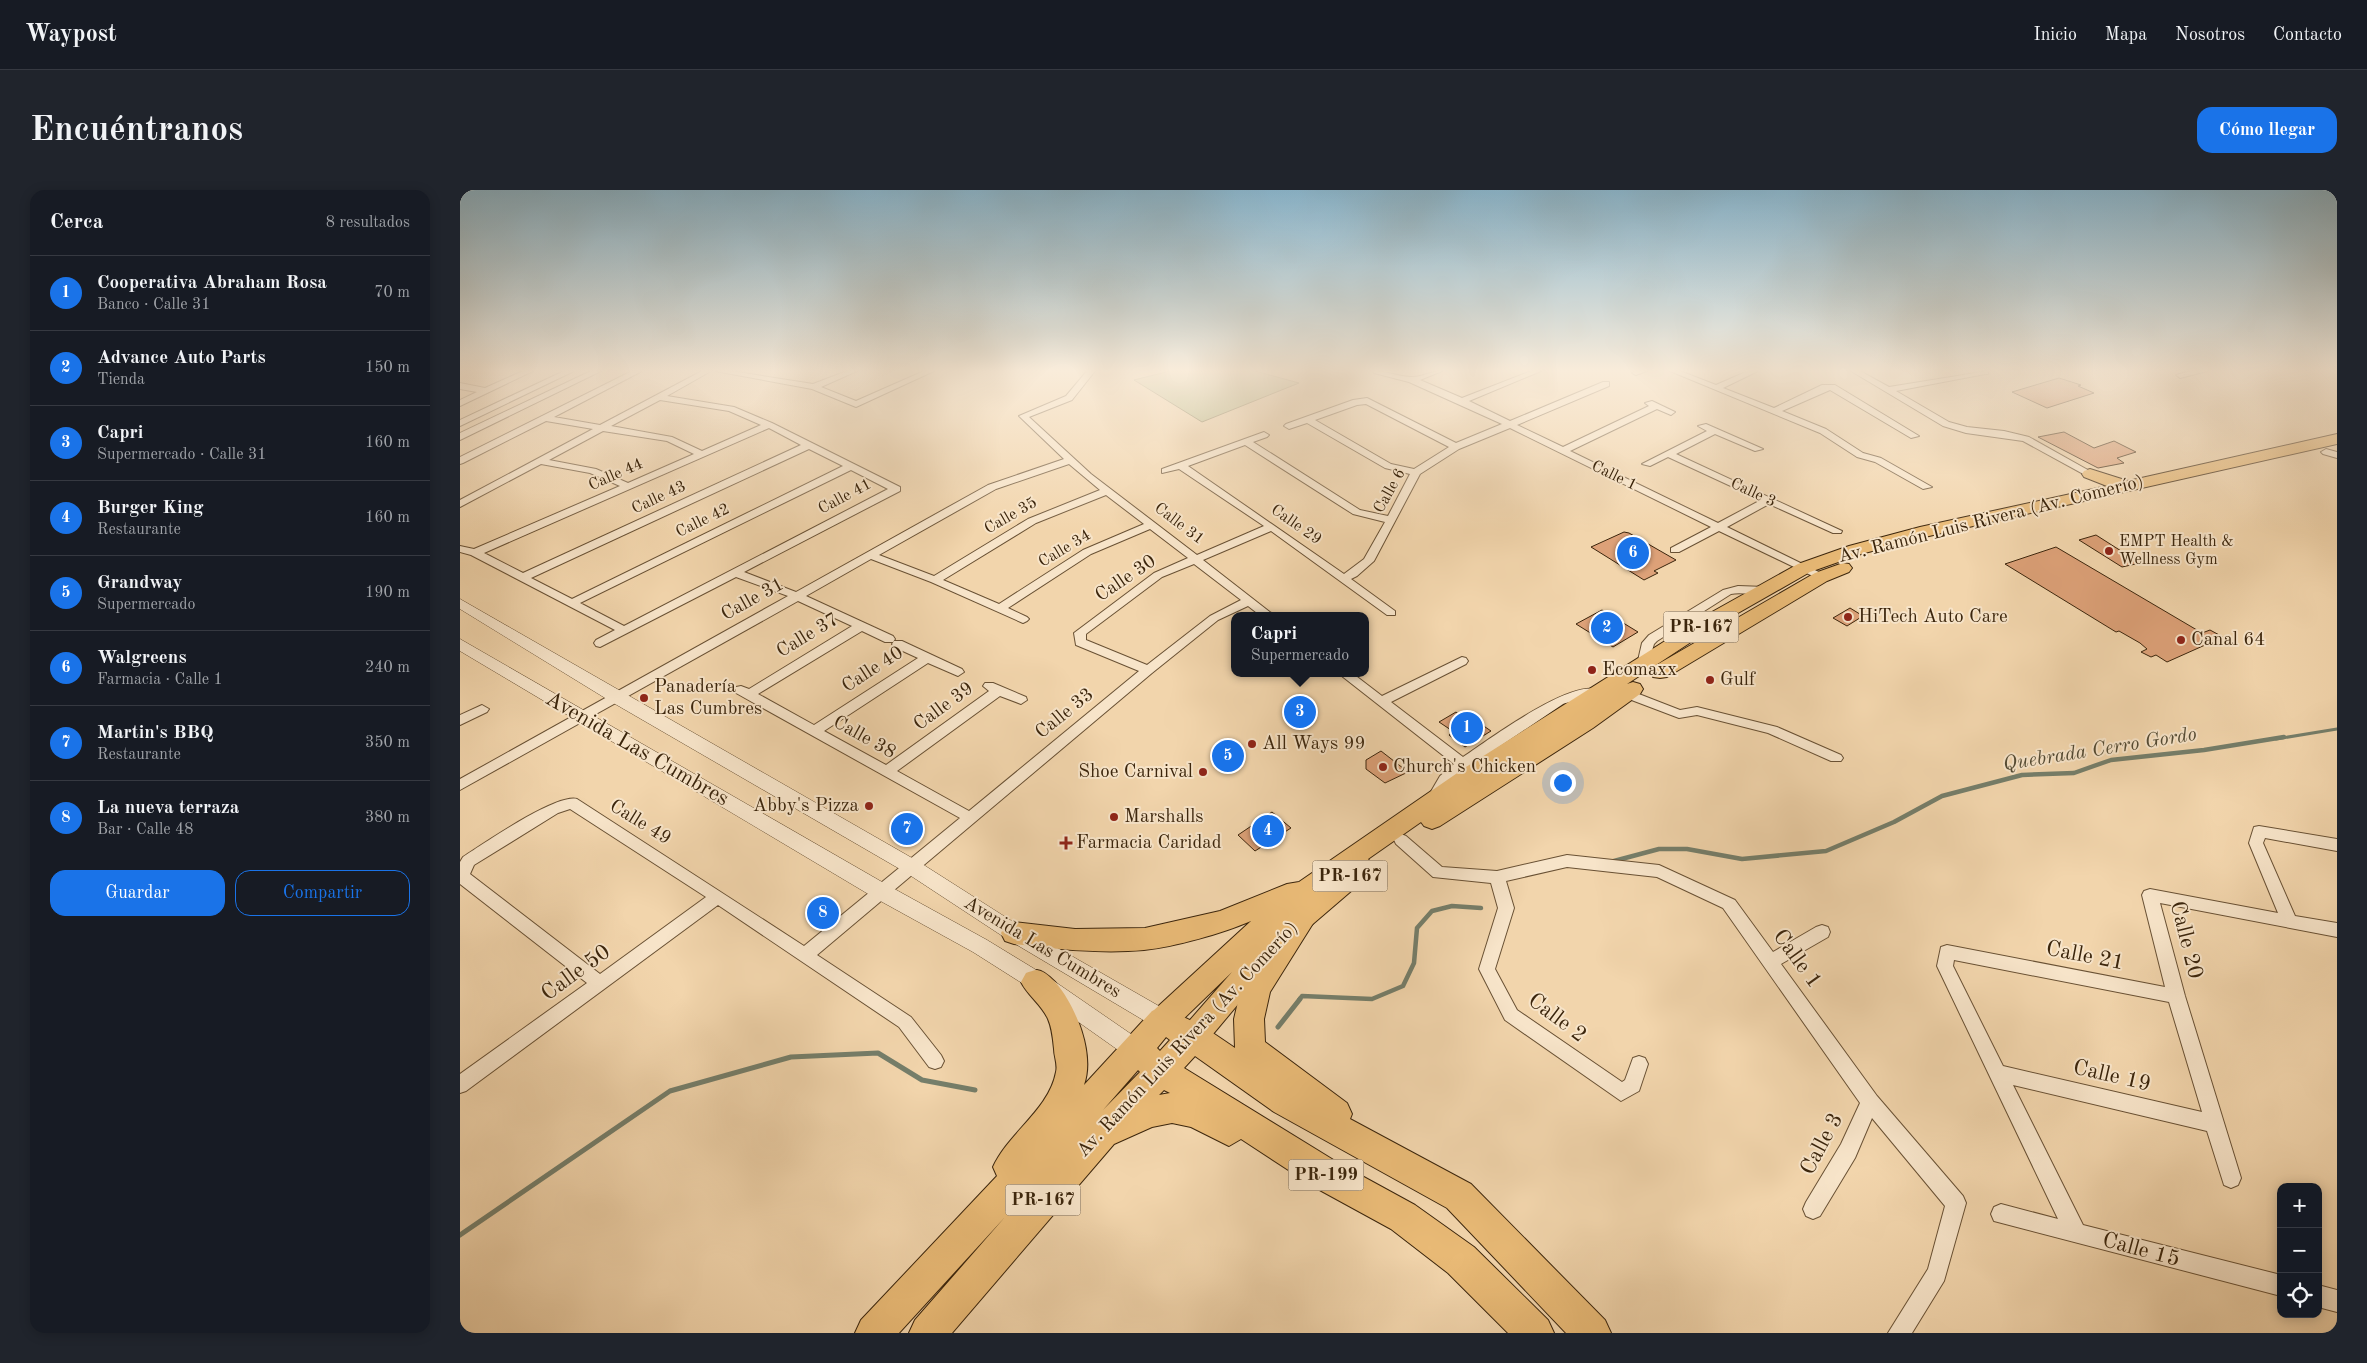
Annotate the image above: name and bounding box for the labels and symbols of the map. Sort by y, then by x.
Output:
street label: Calle 44 [586,456,646,494]
street label: Calle 1 [1589,458,1639,494]
street label: Calle 6 [1371,466,1409,516]
street label: Av. Ramón Luis Rivera (Av. Comerío) [1836,472,2146,567]
street label: Calle 41 [816,476,874,518]
street label: Calle 3 [1728,476,1778,510]
street label: Calle 43 [629,479,689,517]
street label: Calle 35 [982,495,1040,537]
street label: Calle 31 [1151,500,1207,548]
street label: Calle 42 [674,501,732,541]
street label: Calle 29 [1268,502,1324,548]
street label: Calle 34 [1036,527,1094,571]
pin: 6 [1617,534,1649,572]
place label: EMPT Health & Wellness Gym [2119,534,2234,568]
marker: EMPT Health & Wellness Gym [2103,545,2115,557]
street label: Calle 30 [1092,552,1160,606]
street label: Calle 31 [718,575,788,625]
place label: HiTech Auto Care [1858,608,2008,627]
pin: 2 [1591,609,1623,647]
street label: Calle 37 [774,610,842,662]
marker: HiTech Auto Care [1842,611,1854,623]
road number: PR-167 [1664,612,1738,642]
place label: Canal 64 [2191,631,2265,650]
marker: Canal 64 [2175,634,2187,646]
street label: Calle 40 [839,643,907,697]
place label: Ecomaxx [1602,661,1677,680]
marker: Ecomaxx [1586,664,1598,676]
place label: Gulf [1720,671,1756,690]
marker: Gulf [1704,674,1716,686]
place label: Panadería Las Cumbres [654,678,762,719]
street label: Calle 39 [911,679,977,735]
street label: Calle 33 [1032,685,1098,743]
street label: Avenida Las Cumbres [542,688,732,810]
marker: Panadería Las Cumbres [638,692,650,704]
pin: 3 [1284,693,1316,731]
pin: 1 [1451,709,1483,747]
street label: Calle 38 [829,713,899,763]
water label: Quebrada Cerro Gordo [2002,725,2198,775]
place label: All Ways 99 [1262,735,1366,754]
pin: 5 [1212,737,1244,775]
marker: All Ways 99 [1246,738,1258,750]
place label: Church's Chicken [1393,758,1536,777]
marker: Church's Chicken [1377,761,1389,773]
place label: Shoe Carnival [1078,763,1193,782]
marker: Shoe Carnival [1197,766,1209,778]
your location [1550,770,1576,796]
street label: Calle 49 [606,797,674,849]
place label: Abby's Pizza [753,797,860,816]
marker: Abby's Pizza [863,800,875,812]
place label: Marshalls [1124,808,1204,827]
pin: 7 [891,810,923,848]
marker: Marshalls [1108,811,1120,823]
pin: 4 [1252,812,1284,850]
place label: Farmacia Caridad [1076,834,1222,853]
marker: Farmacia Caridad [1060,837,1072,849]
road number: PR-167 [1312,860,1388,891]
pin: 8 [807,894,839,932]
street label: Avenida Las Cumbres [960,894,1124,1002]
street label: Calle 20 [2166,899,2206,981]
street label: Av. Ramón Luis Rivera (Av. Comerío) [1073,918,1302,1161]
street label: Calle 1 [1769,926,1825,992]
street label: Calle 21 [2044,938,2126,974]
street label: Calle 50 [537,941,615,1005]
street label: Calle 2 [1524,989,1590,1047]
street label: Calle 19 [2071,1056,2153,1096]
street label: Calle 3 [1797,1109,1847,1179]
road number: PR-199 [1288,1160,1364,1190]
road number: PR-167 [1006,1184,1080,1216]
street label: Calle 15 [2100,1229,2182,1271]

